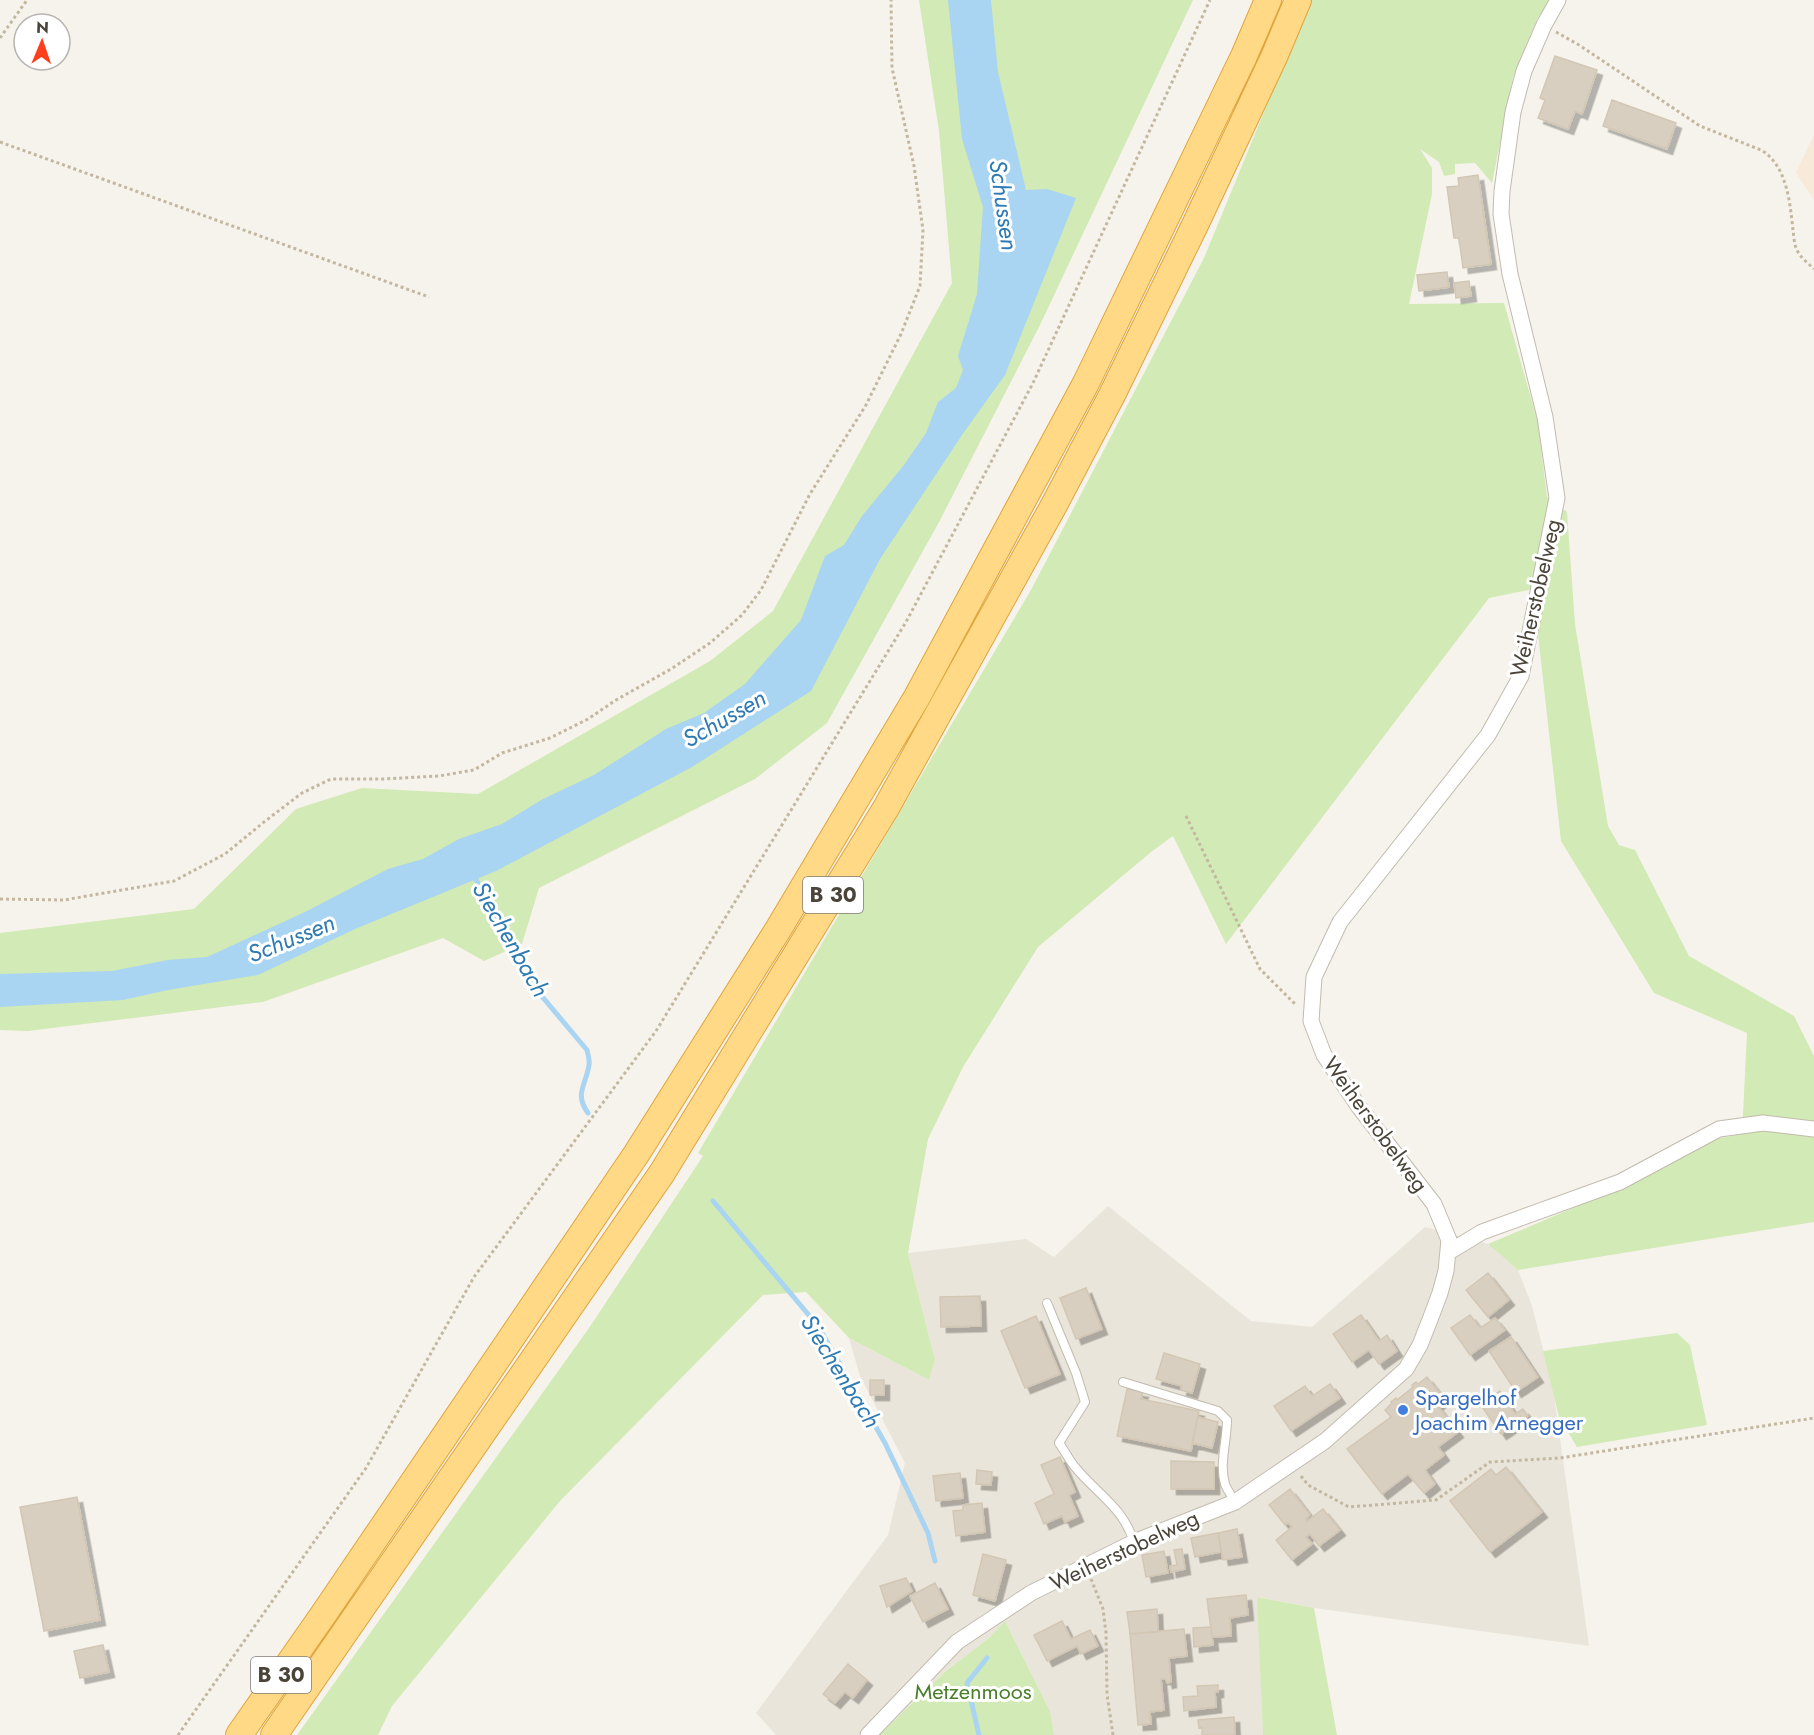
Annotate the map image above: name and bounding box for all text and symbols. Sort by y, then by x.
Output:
north arrow [12,12,72,72]
text: N [36,16,49,39]
water label: Schussen [980,157,1028,253]
street label: Weiherstobelweg [1501,516,1569,680]
water label: Schussen [676,680,772,756]
water label: Siechenbach [464,875,558,1003]
road number: B 30 [803,877,863,913]
water label: Schussen [242,905,340,971]
street label: Weiherstobelweg [1316,1049,1436,1199]
water label: Siechenbach [792,1307,890,1435]
place label: Spargelhof Joachim Arnegger [1412,1381,1584,1438]
marker: Spargelhof Joachim Arnegger [1396,1403,1410,1417]
street label: Weiherstobelweg [1044,1501,1204,1599]
road number: B 30 [251,1657,311,1693]
park label: Metzenmoos [914,1675,1032,1707]

